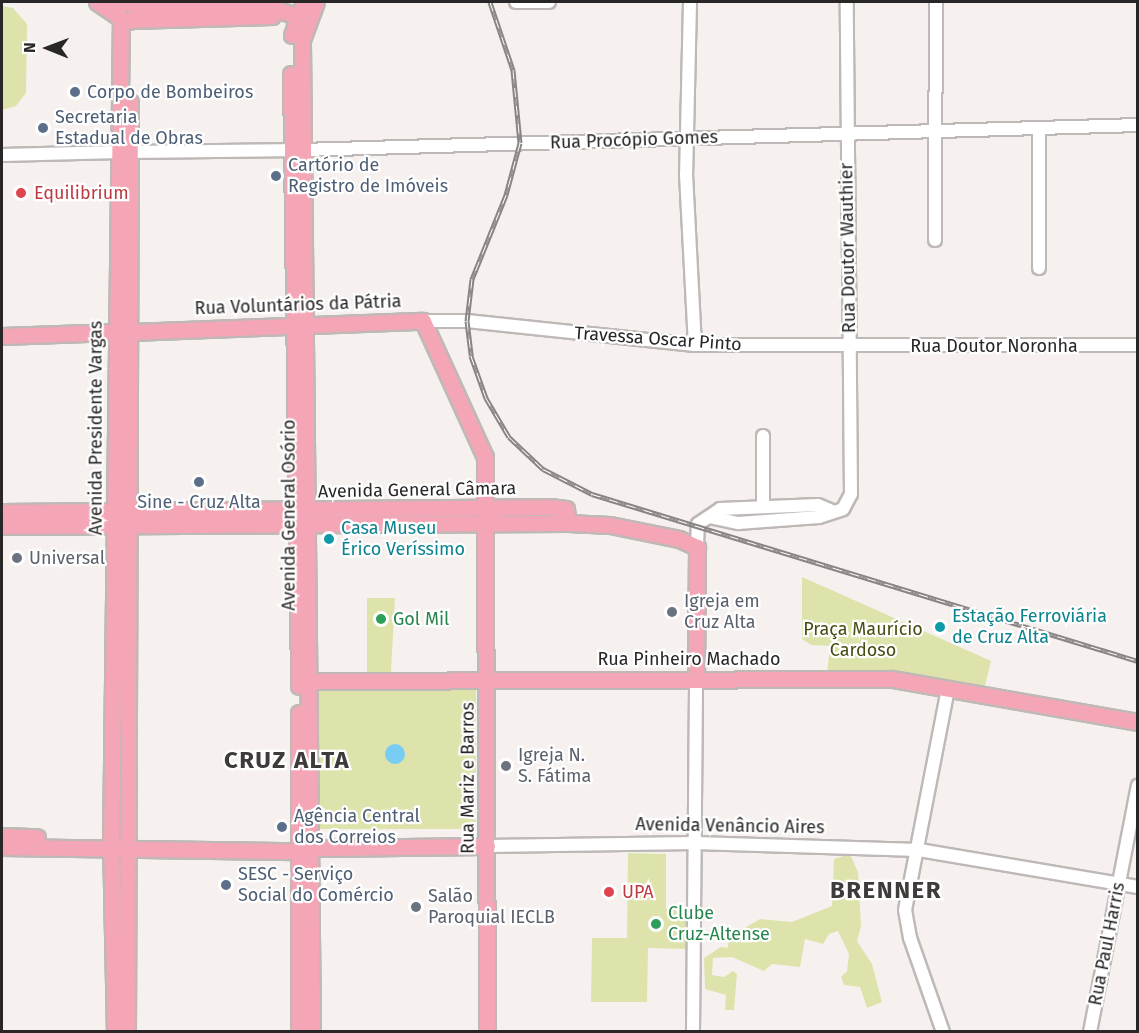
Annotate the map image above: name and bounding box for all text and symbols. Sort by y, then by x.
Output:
north arrow [18,18,78,78]
text: N [20,42,39,53]
place label: Corpo de Bombeiros [87,81,253,103]
marker: Corpo de Bombeiros [68,85,82,99]
place label: Secretaria Estadual de Obras [55,107,203,150]
marker: Secretaria Estadual de Obras [36,121,50,135]
street label: Rua Procópio Gomes [550,126,718,154]
place label: Cartório de Registro de Imóveis [288,155,448,198]
street label: Rua Doutor Wauthier [836,163,860,333]
marker: Cartório de Registro de Imóveis [269,169,283,183]
place label: Equilibrium [34,182,129,204]
marker: Equilibrium [12,184,30,202]
street label: Rua Voluntários da Pátria [194,291,402,319]
street label: Avenida Presidente Vargas [85,321,107,535]
street label: Travessa Oscar Pinto [574,322,742,356]
street label: Rua Doutor Noronha [910,335,1078,357]
street label: Avenida General Osório [278,419,300,611]
marker: Sine - Cruz Alta [192,475,206,489]
street label: Avenida General Câmara [318,477,516,503]
place label: Sine - Cruz Alta [137,491,261,513]
place label: Casa Museu Érico Veríssimo [341,518,465,560]
marker: Casa Museu Érico Veríssimo [322,532,336,546]
place label: Universal [29,547,105,569]
marker: Universal [10,551,24,565]
place label: Igreja em Cruz Alta [684,591,760,634]
marker: Igreja em Cruz Alta [665,605,679,619]
place label: Estação Ferroviária de Cruz Alta [952,606,1107,648]
place label: Gol Mil [393,608,449,630]
marker: Gol Mil [374,612,388,626]
park label: Praça Maurício Cardoso [803,619,923,662]
marker: Estação Ferroviária de Cruz Alta [933,620,947,634]
street label: Rua Pinheiro Machado [597,648,781,670]
street label: Rua Mariz e Barros [457,702,479,854]
place label: Igreja N. S. Fátima [518,745,591,788]
district label: CRUZ ALTA [224,747,350,775]
marker: Igreja N. S. Fátima [499,759,513,773]
place label: Agência Central dos Correios [294,806,420,848]
street label: Avenida Venâncio Aires [635,814,825,838]
marker: Agência Central dos Correios [275,820,289,834]
place label: SESC - Serviço Social do Comércio [238,864,394,906]
district label: BRENNER [830,877,942,905]
marker: SESC - Serviço Social do Comércio [219,878,233,892]
place label: UPA [622,881,654,903]
street label: Rua Paul Harris [1084,881,1130,1007]
marker: UPA [600,883,618,901]
place label: Salão Paroquial IECLB [428,886,555,928]
marker: Salão Paroquial IECLB [409,900,423,914]
place label: Clube Cruz-Altense [668,903,770,946]
marker: Clube Cruz-Altense [649,917,663,931]

